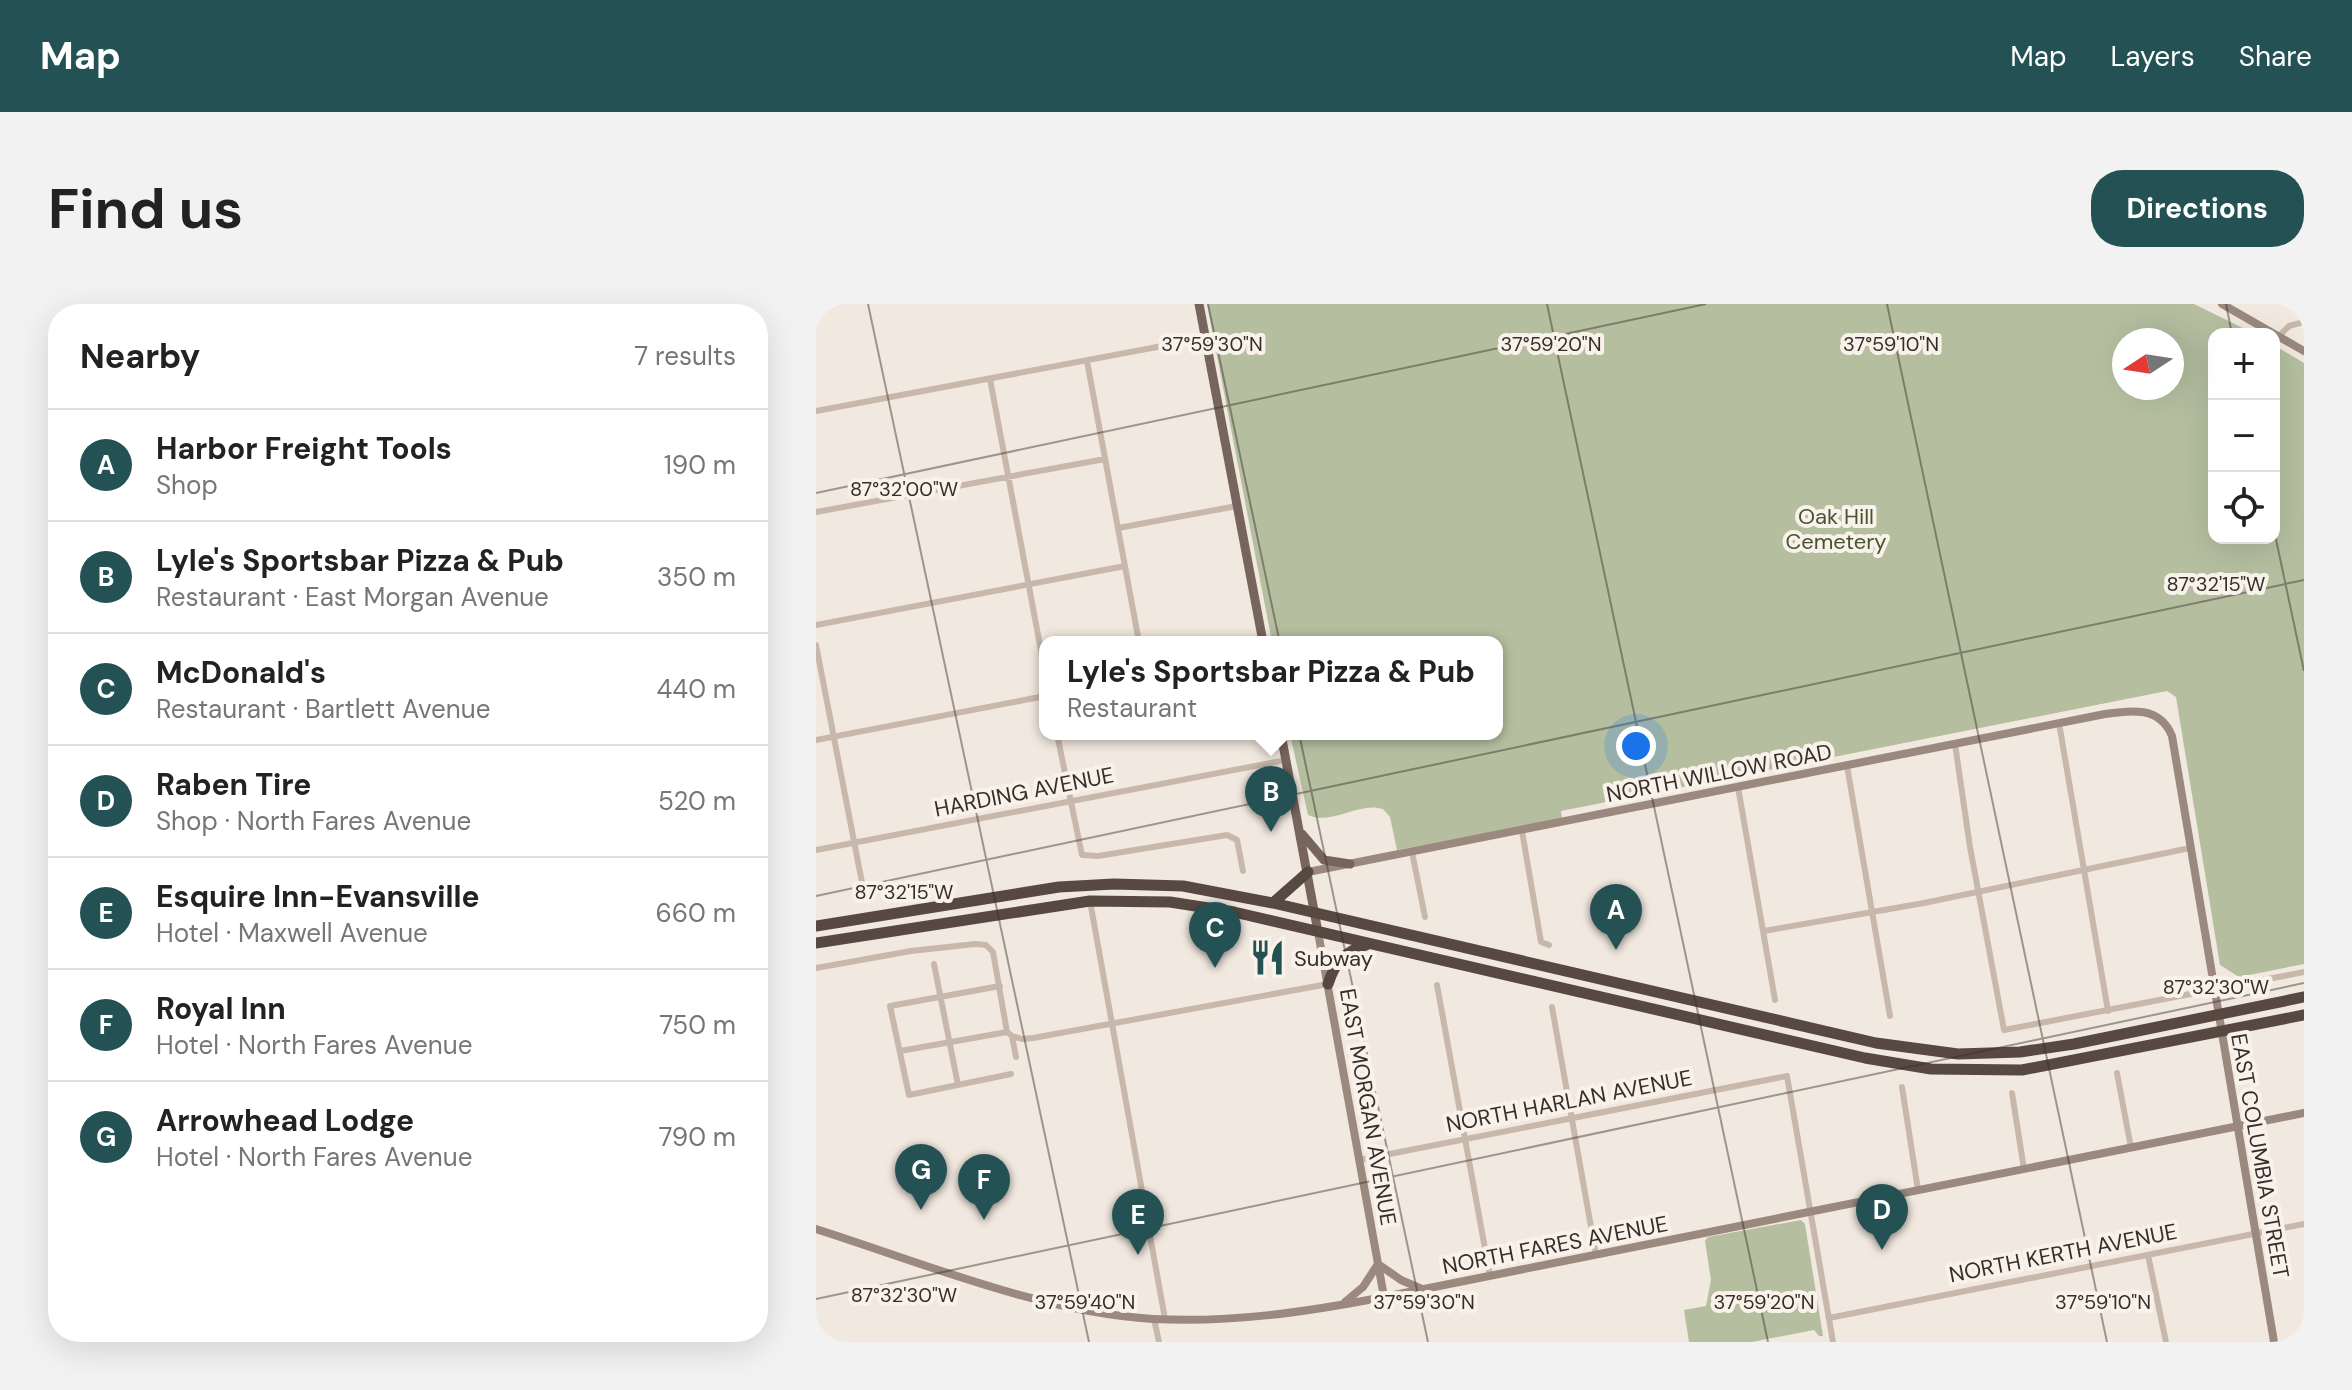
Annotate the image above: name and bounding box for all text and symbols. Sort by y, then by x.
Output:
text: Map [40,31,121,81]
text: Map [2010,38,2067,75]
text: Layers [2111,38,2195,75]
text: Share [2239,38,2312,75]
button: Directions [2091,170,2304,247]
text: Find us [48,172,243,245]
north arrow [2112,328,2184,400]
map controls [2208,328,2280,544]
button: + [2208,328,2280,400]
text: 37°59'30"N [1161,331,1263,357]
text: 37°59'20"N [1500,331,1602,357]
text: 37°59'10"N [1843,331,1939,357]
text: Nearby [80,334,200,379]
text: 7 results [634,339,736,373]
button: − [2208,400,2280,472]
text: Harbor Freight Tools [156,429,452,468]
text: A [97,448,115,482]
text: 190 m [664,448,736,482]
text: Shop [156,468,218,502]
button: locate [2208,472,2280,544]
text: 87°32'00"W [850,476,958,502]
park label: Oak Hill Cemetery [1785,502,1887,556]
text: Lyle's Sportsbar Pizza & Pub [156,541,564,580]
text: B [98,560,114,594]
text: 350 m [657,560,736,594]
text: 87°32'15"W [2167,571,2265,597]
text: Restaurant · East Morgan Avenue [156,580,549,614]
popup [1039,636,1503,740]
text: Lyle's Sportsbar Pizza & Pub [1067,652,1475,691]
text: McDonald's [156,653,326,692]
text: C [96,672,116,706]
text: 440 m [657,672,736,706]
text: Restaurant [1067,691,1197,725]
text: Restaurant · Bartlett Avenue [156,692,490,726]
your location [1616,726,1656,766]
street label: NORTH WILLOW ROAD [1604,737,1834,809]
street label: HARDING AVENUE [932,760,1116,824]
text: Raben Tire [156,765,311,804]
pin: B [1245,766,1297,832]
text: D [97,784,115,818]
text: 520 m [658,784,736,818]
text: Shop · North Fares Avenue [156,804,471,838]
text: Esquire Inn-Evansville [156,877,480,916]
text: 87°32'15"W [855,879,953,905]
pin: A [1590,884,1642,950]
text: E [98,896,114,930]
text: 660 m [655,896,736,930]
pin: C [1189,902,1241,968]
text: Hotel · Maxwell Avenue [156,916,428,950]
restaurant icon: Subway [1249,939,1287,977]
place label: Subway [1294,944,1373,973]
text: 87°32'30"W [2163,974,2269,1000]
street label: EAST MORGAN AVENUE [1333,986,1403,1228]
text: Royal Inn [156,989,286,1028]
text: F [99,1008,113,1042]
text: 750 m [659,1008,736,1042]
text: Hotel · North Fares Avenue [156,1028,472,1062]
street label: EAST COLUMBIA STREET [2224,1031,2296,1281]
street label: NORTH HARLAN AVENUE [1443,1063,1695,1139]
text: Arrowhead Lodge [156,1101,414,1140]
text: G [96,1120,116,1154]
text: 790 m [659,1120,736,1154]
text: Hotel · North Fares Avenue [156,1140,472,1174]
pin: G [895,1144,947,1210]
pin: F [958,1154,1010,1220]
pin: D [1856,1184,1908,1250]
pin: E [1112,1189,1164,1255]
street label: NORTH FARES AVENUE [1440,1209,1670,1281]
street label: NORTH KERTH AVENUE [1947,1217,2179,1289]
text: 87°32'30"W [851,1282,957,1308]
text: 37°59'40"N [1035,1289,1135,1315]
text: 37°59'30"N [1373,1289,1475,1315]
text: 37°59'20"N [1713,1289,1815,1315]
text: 37°59'10"N [2055,1289,2151,1315]

